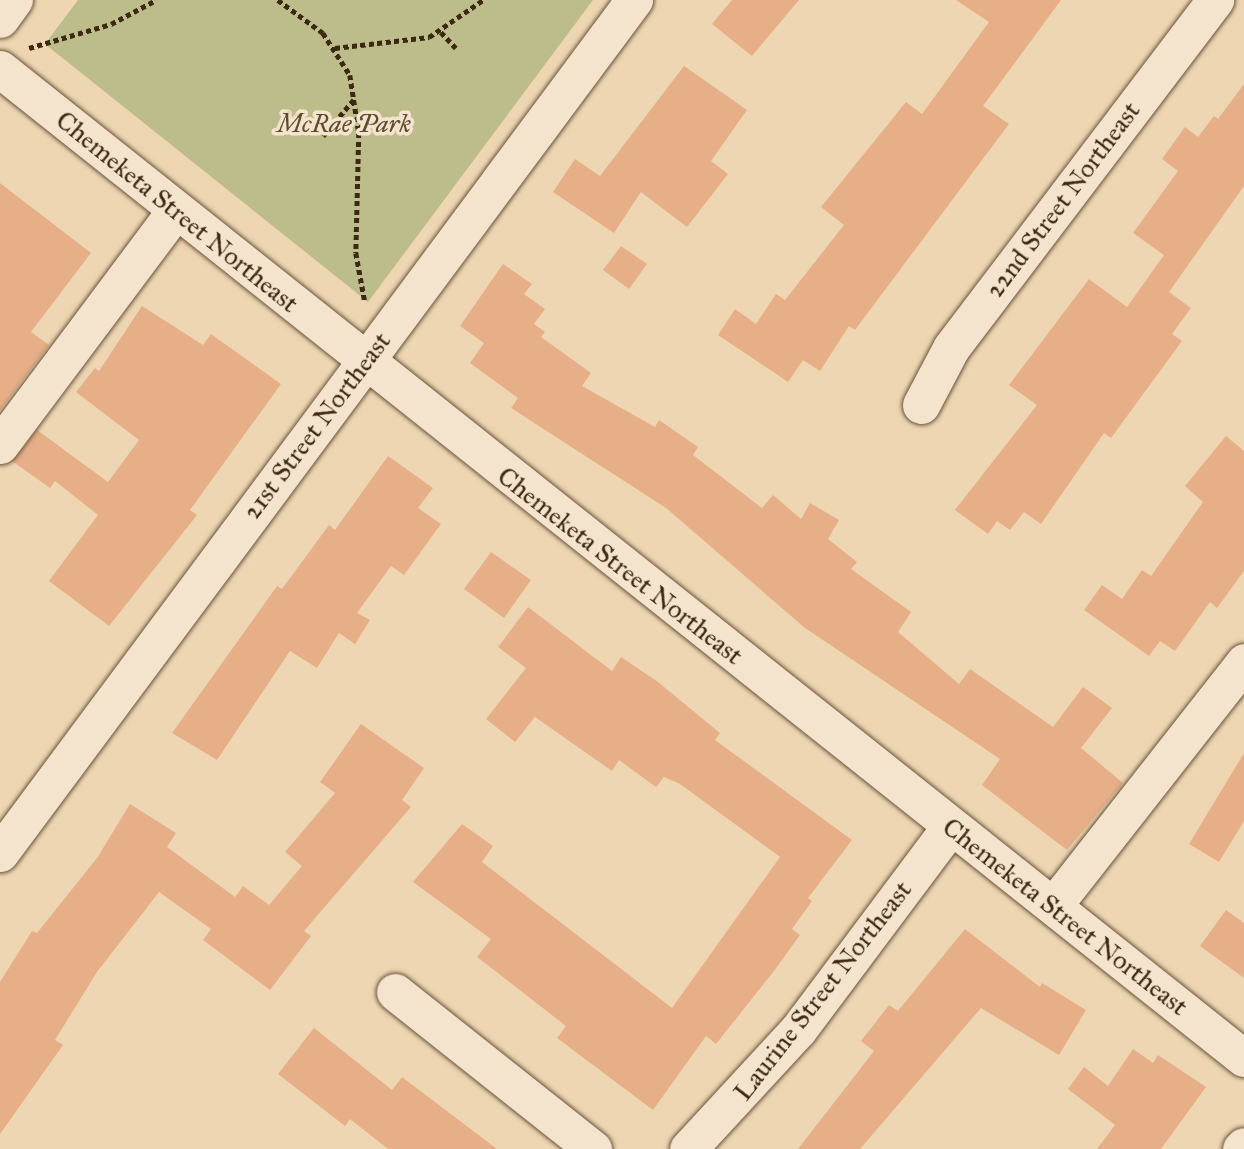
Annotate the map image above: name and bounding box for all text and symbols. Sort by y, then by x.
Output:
street label: 22nd Street Northeast [979,96,1147,304]
street label: Chemeketa Street Northeast [50,105,304,319]
park label: McRae Park [277,108,411,140]
street label: 21st Street Northeast [236,326,398,526]
street label: Chemeketa Street Northeast [491,461,749,671]
street label: Chemeketa Street Northeast [936,812,1194,1022]
street label: Laurine Street Northeast [728,875,918,1107]

